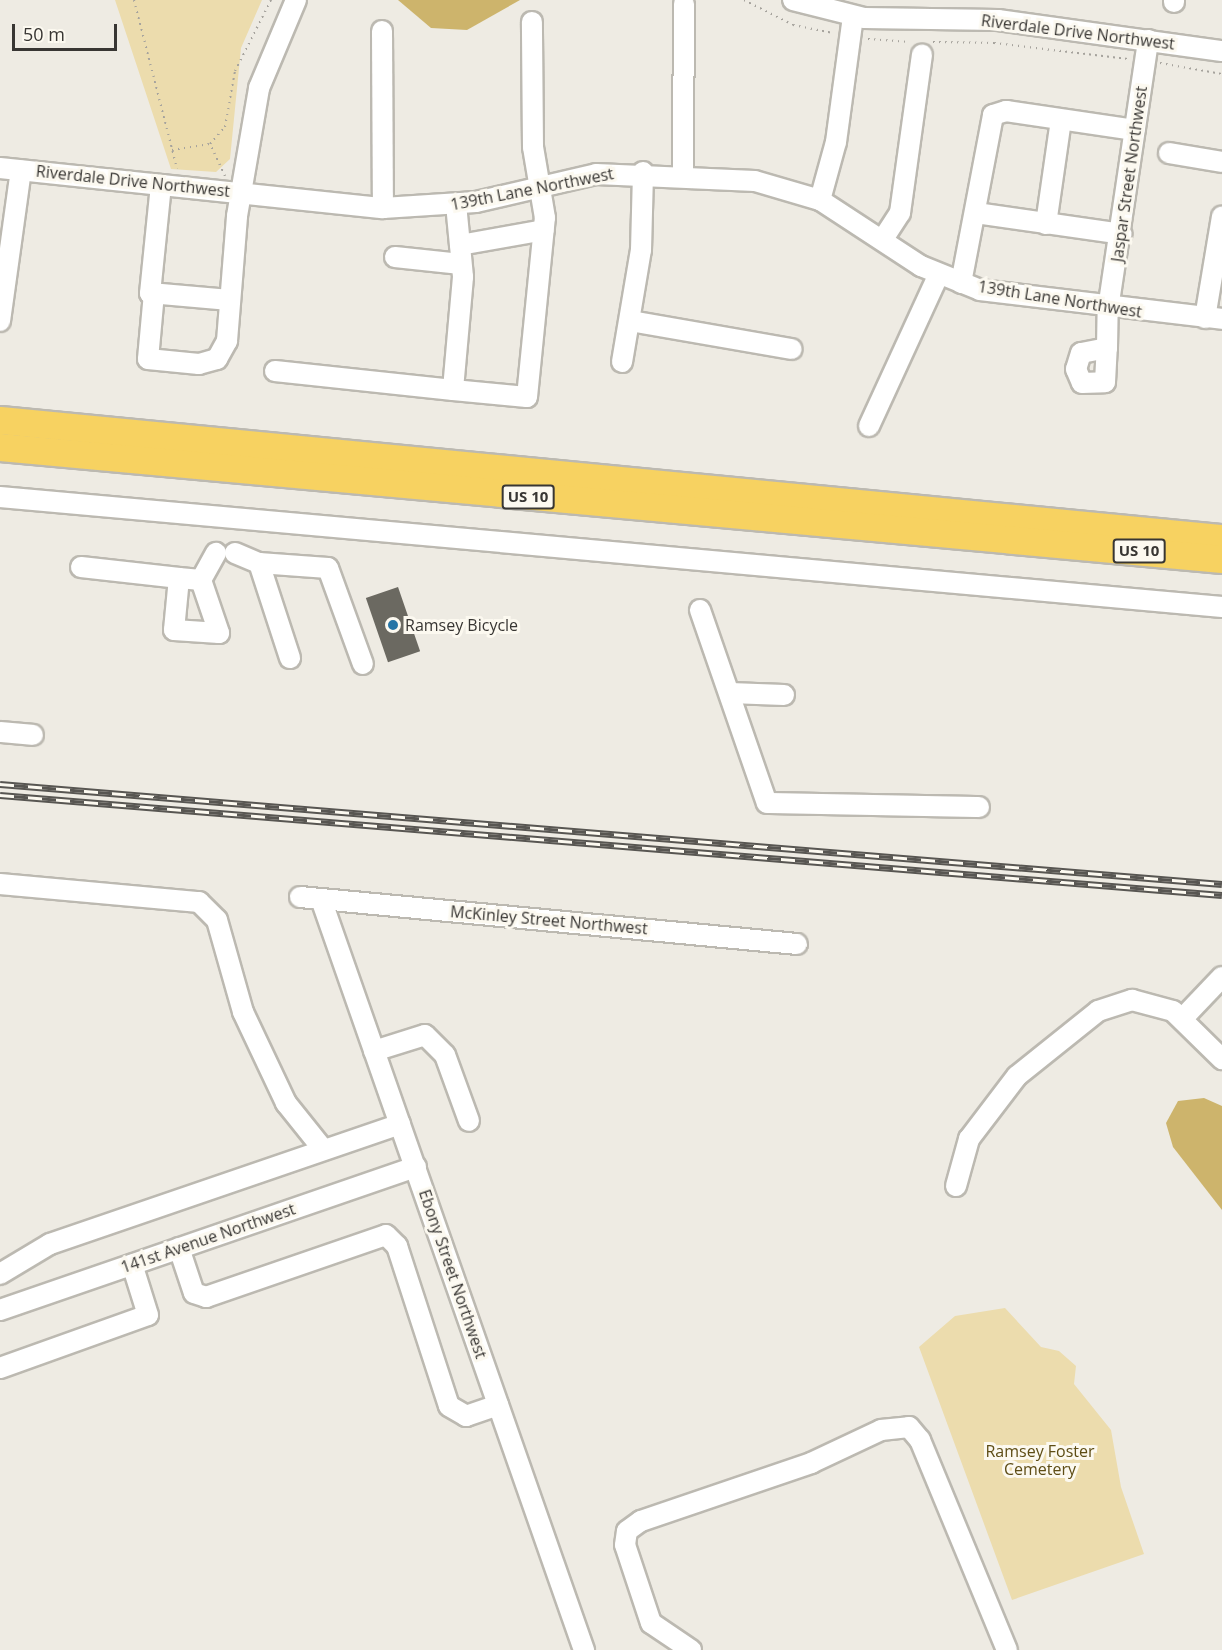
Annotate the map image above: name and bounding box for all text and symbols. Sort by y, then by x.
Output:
street label: Riverdale Drive Northwest [980,11,1176,53]
scale bar [15,12,120,50]
text: 50 m [23,22,65,46]
street label: Jaspar Street Northwest [1107,85,1151,263]
street label: Riverdale Drive Northwest [35,161,231,201]
street label: 139th Lane Northwest [449,164,615,214]
street label: 139th Lane Northwest [977,277,1143,321]
road number: US 10 [501,485,555,509]
road number: US 10 [1112,539,1166,563]
place label: Ramsey Bicycle [405,615,518,635]
marker: Ramsey Bicycle [386,618,400,632]
street label: McKinley Street Northwest [449,902,649,938]
street label: Ebony Street Northwest [415,1187,491,1361]
street label: 141st Avenue Northwest [118,1199,298,1277]
park label: Ramsey Foster Cemetery [985,1441,1095,1479]

